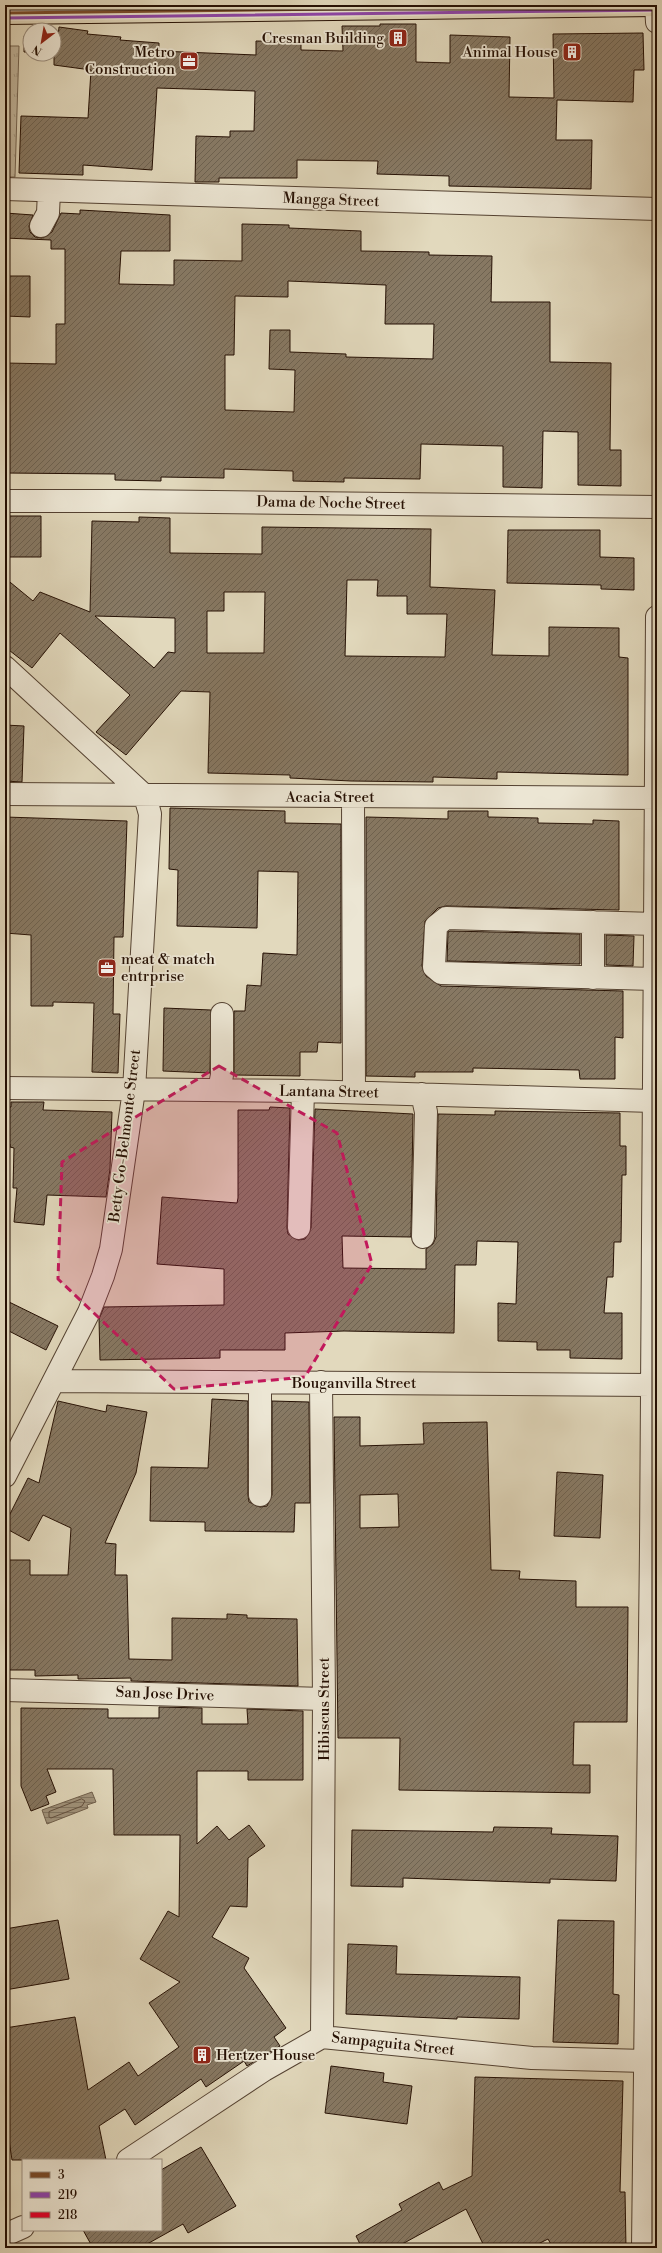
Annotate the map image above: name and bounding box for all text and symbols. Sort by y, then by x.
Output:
north arrow [22,22,62,62]
building icon: Cresman Building [387,27,409,49]
place label: Cresman Building [262,29,384,48]
text: N [30,41,45,58]
building icon: Animal House [561,41,583,63]
place label: Metro Construction [85,43,175,79]
place label: Animal House [461,43,558,62]
office icon: Metro Construction [178,50,200,72]
street label: Mangga Street [282,189,380,211]
street label: Dama de Noche Street [256,492,407,514]
street label: Acacia Street [285,788,375,807]
place label: meat & match entrprise [121,950,215,986]
office icon: meat & match entrprise [96,957,118,979]
street label: Betty Go-Belmonte Street [105,1048,145,1225]
street label: Lantana Street [279,1082,380,1102]
street label: Bouganvilla Street [291,1374,417,1393]
street label: Hibiscus Street [315,1657,334,1761]
street label: San Jose Drive [115,1683,215,1705]
street label: Sampaguita Street [331,2028,456,2060]
building icon: Hertzer House [191,2044,213,2066]
place label: Hertzer House [216,2046,315,2065]
legend [22,2159,162,2231]
text: 3 [58,2168,65,2183]
text: 219 [58,2188,77,2203]
text: 218 [58,2208,77,2223]

